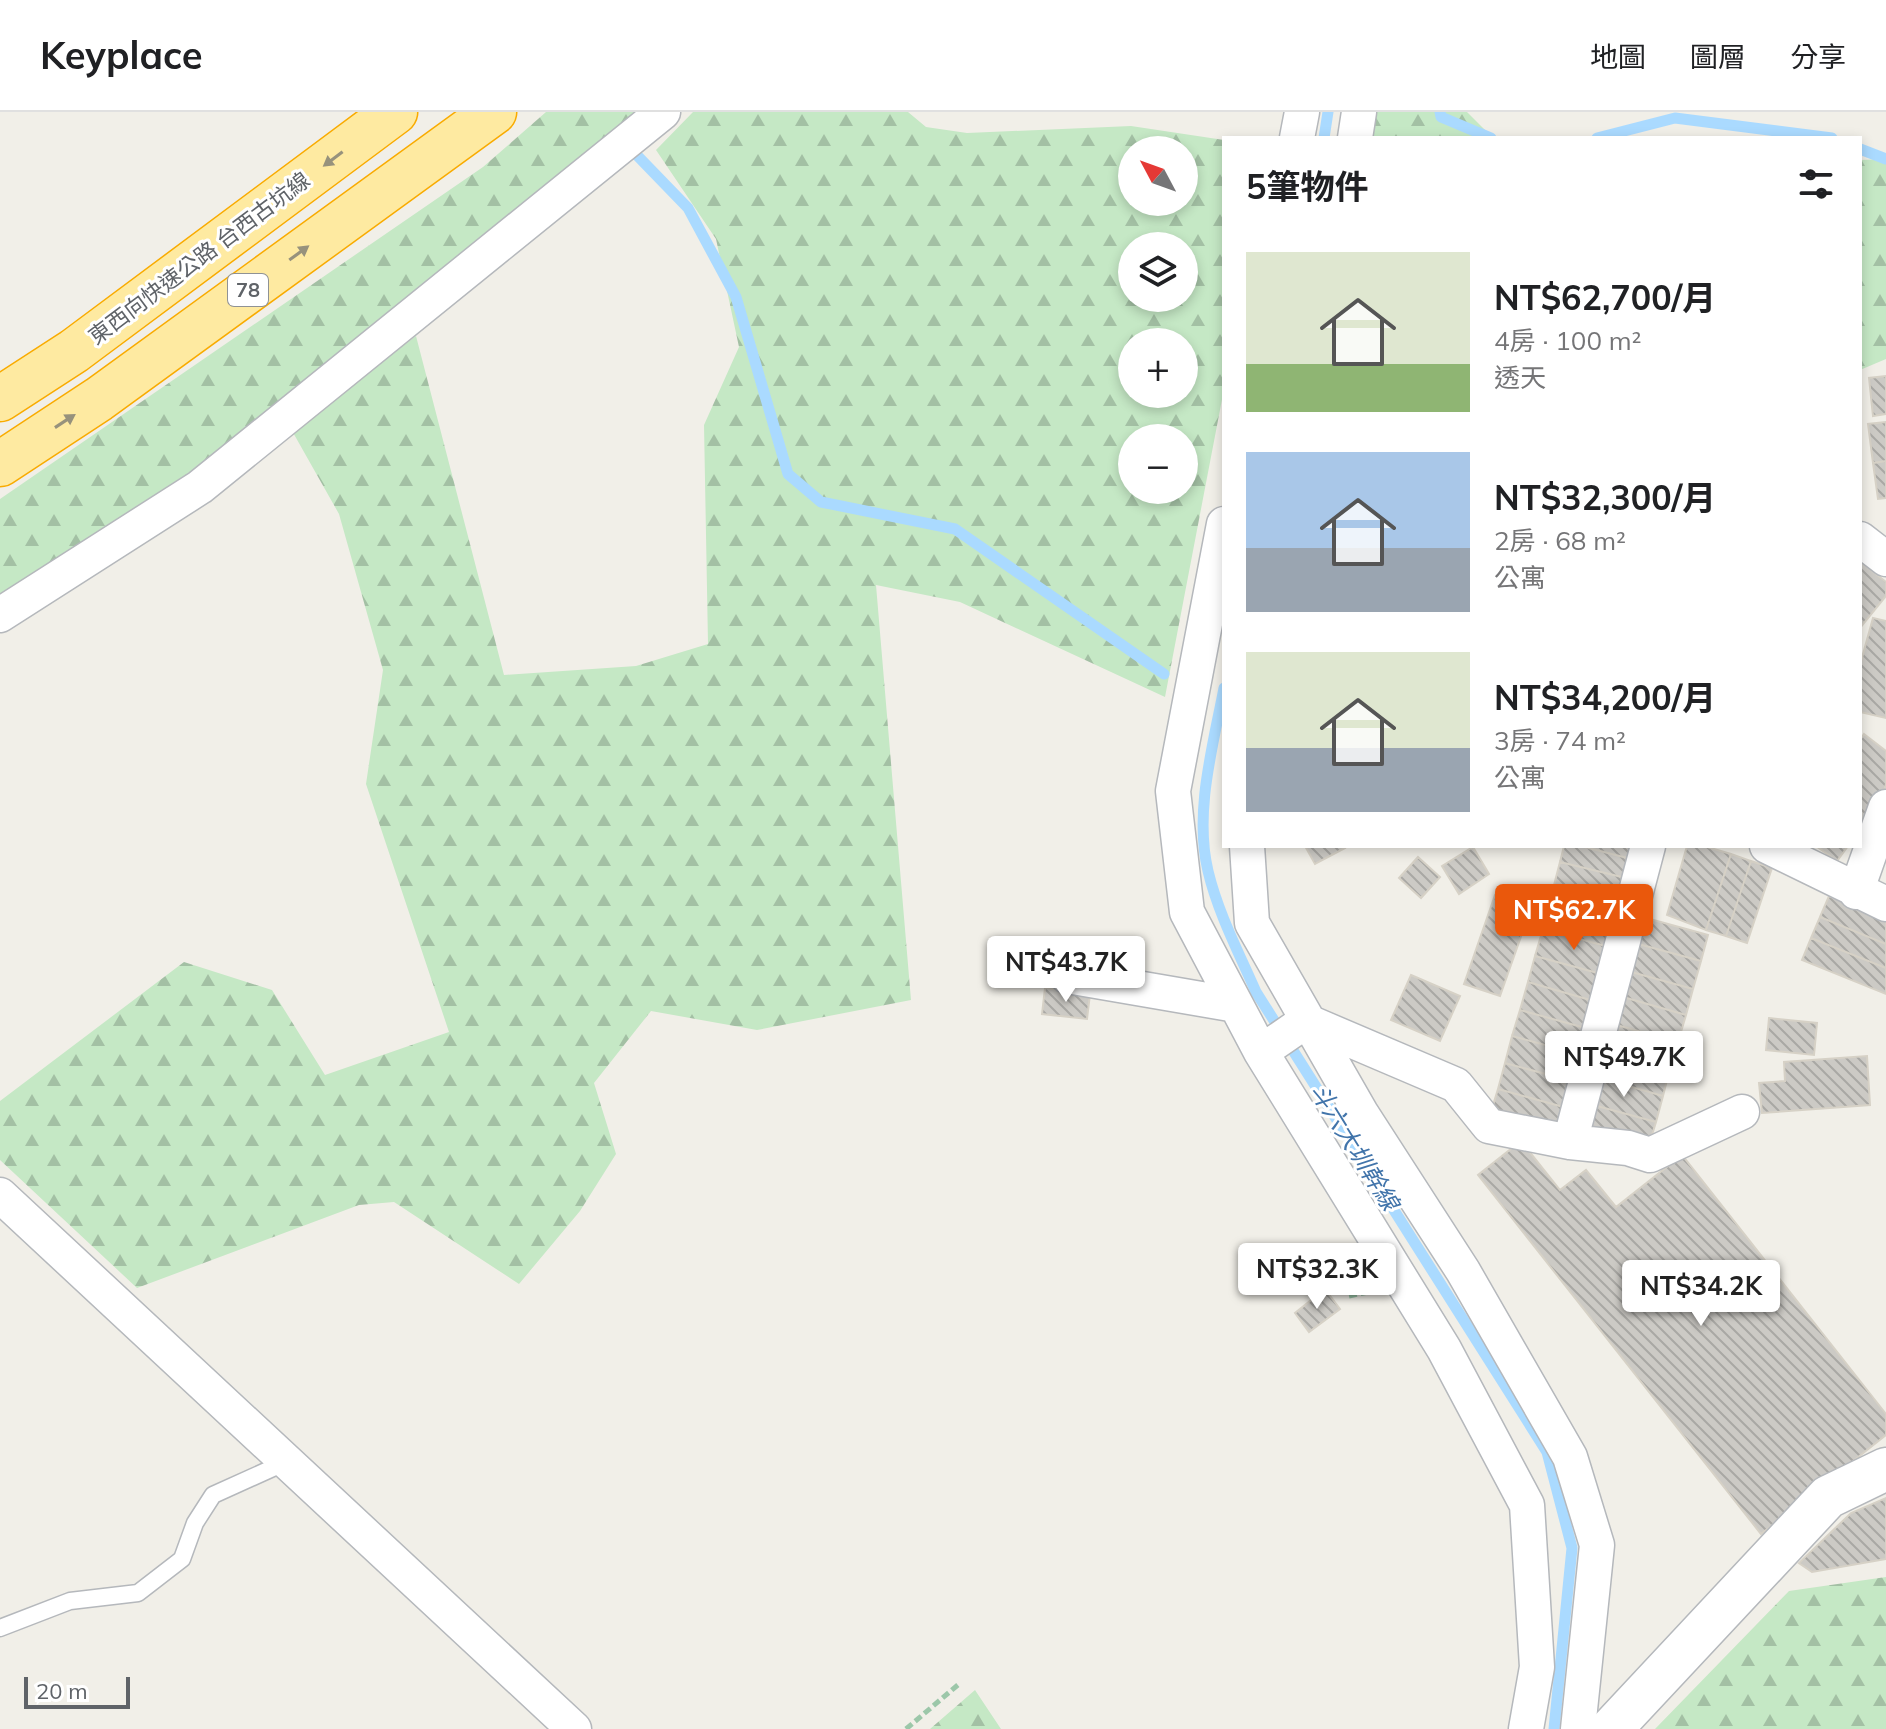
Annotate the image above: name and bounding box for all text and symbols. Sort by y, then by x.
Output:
text: Keyplace [40,31,203,79]
text: 地圖 [1590,39,1646,74]
text: 圖層 [1690,39,1746,74]
text: 分享 [1790,39,1846,74]
north arrow [1118,136,1198,216]
map controls [1118,136,1198,504]
one-way arrow [323,150,343,166]
icon: filters [1794,162,1838,206]
text: 5筆物件 [1246,165,1368,208]
street label: 東西向快速公路 台西古坑線 [83,166,315,350]
button: layers [1118,232,1198,312]
one-way arrow [289,246,309,262]
road number: 78 [228,274,268,306]
text: NT$62,700/月 [1494,276,1716,319]
icon: home [1310,284,1406,380]
text: 4房 · 100 m² [1494,324,1641,357]
button: + [1118,328,1198,408]
text: 透天 [1494,361,1546,394]
one-way arrow [54,415,76,429]
button: − [1118,424,1198,504]
text: NT$32,300/月 [1494,476,1716,519]
icon: home [1310,484,1406,580]
text: 2房 · 68 m² [1494,524,1626,557]
text: 公寓 [1494,561,1546,594]
text: NT$34,200/月 [1494,676,1716,719]
icon: home [1310,684,1406,780]
text: 3房 · 74 m² [1494,724,1626,757]
text: 公寓 [1494,761,1546,794]
pin: NT$62.7K [1491,884,1657,952]
text: NT$62.7K [1513,893,1635,926]
pin: NT$43.7K [983,936,1149,1004]
text: NT$43.7K [1005,945,1127,978]
pin: NT$49.7K [1541,1031,1707,1099]
text: NT$49.7K [1563,1040,1685,1073]
water label: 斗六大圳幹線 [1304,1077,1407,1218]
pin: NT$32.3K [1234,1243,1400,1311]
text: NT$32.3K [1256,1252,1378,1285]
pin: NT$34.2K [1618,1260,1784,1328]
text: NT$34.2K [1640,1269,1762,1302]
scale bar [24,1673,130,1709]
text: 20 m [36,1677,87,1705]

